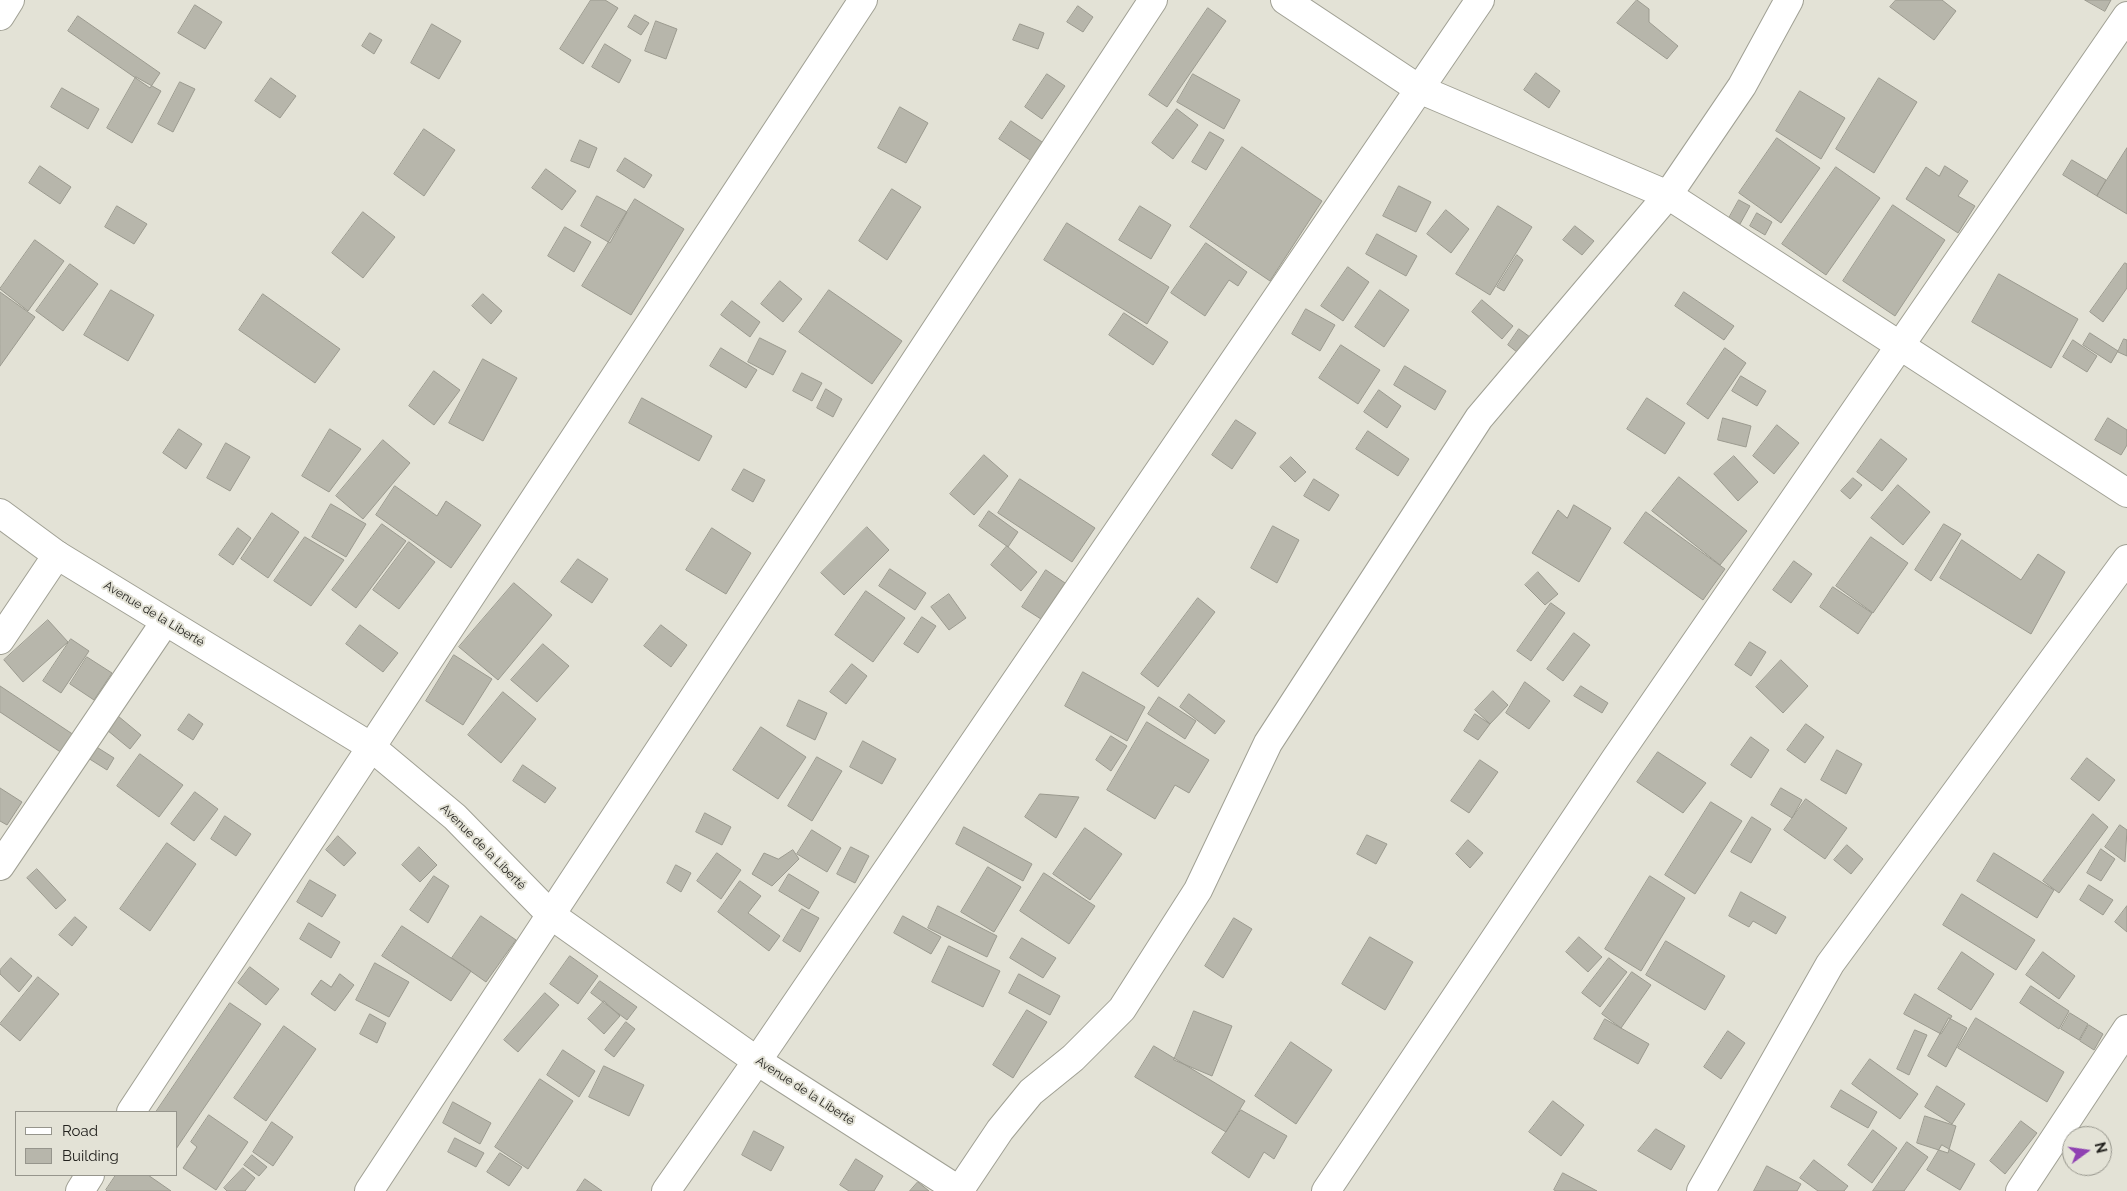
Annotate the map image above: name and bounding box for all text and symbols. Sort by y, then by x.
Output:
street label: Avenue de la Liberté [101,578,207,650]
street label: Avenue de la Liberté [437,801,529,893]
street label: Avenue de la Liberté [753,1054,857,1128]
legend [15,1111,178,1176]
text: Road [62,1122,98,1140]
north arrow [2062,1126,2112,1176]
text: N [2092,1140,2110,1155]
text: Building [62,1147,119,1165]

